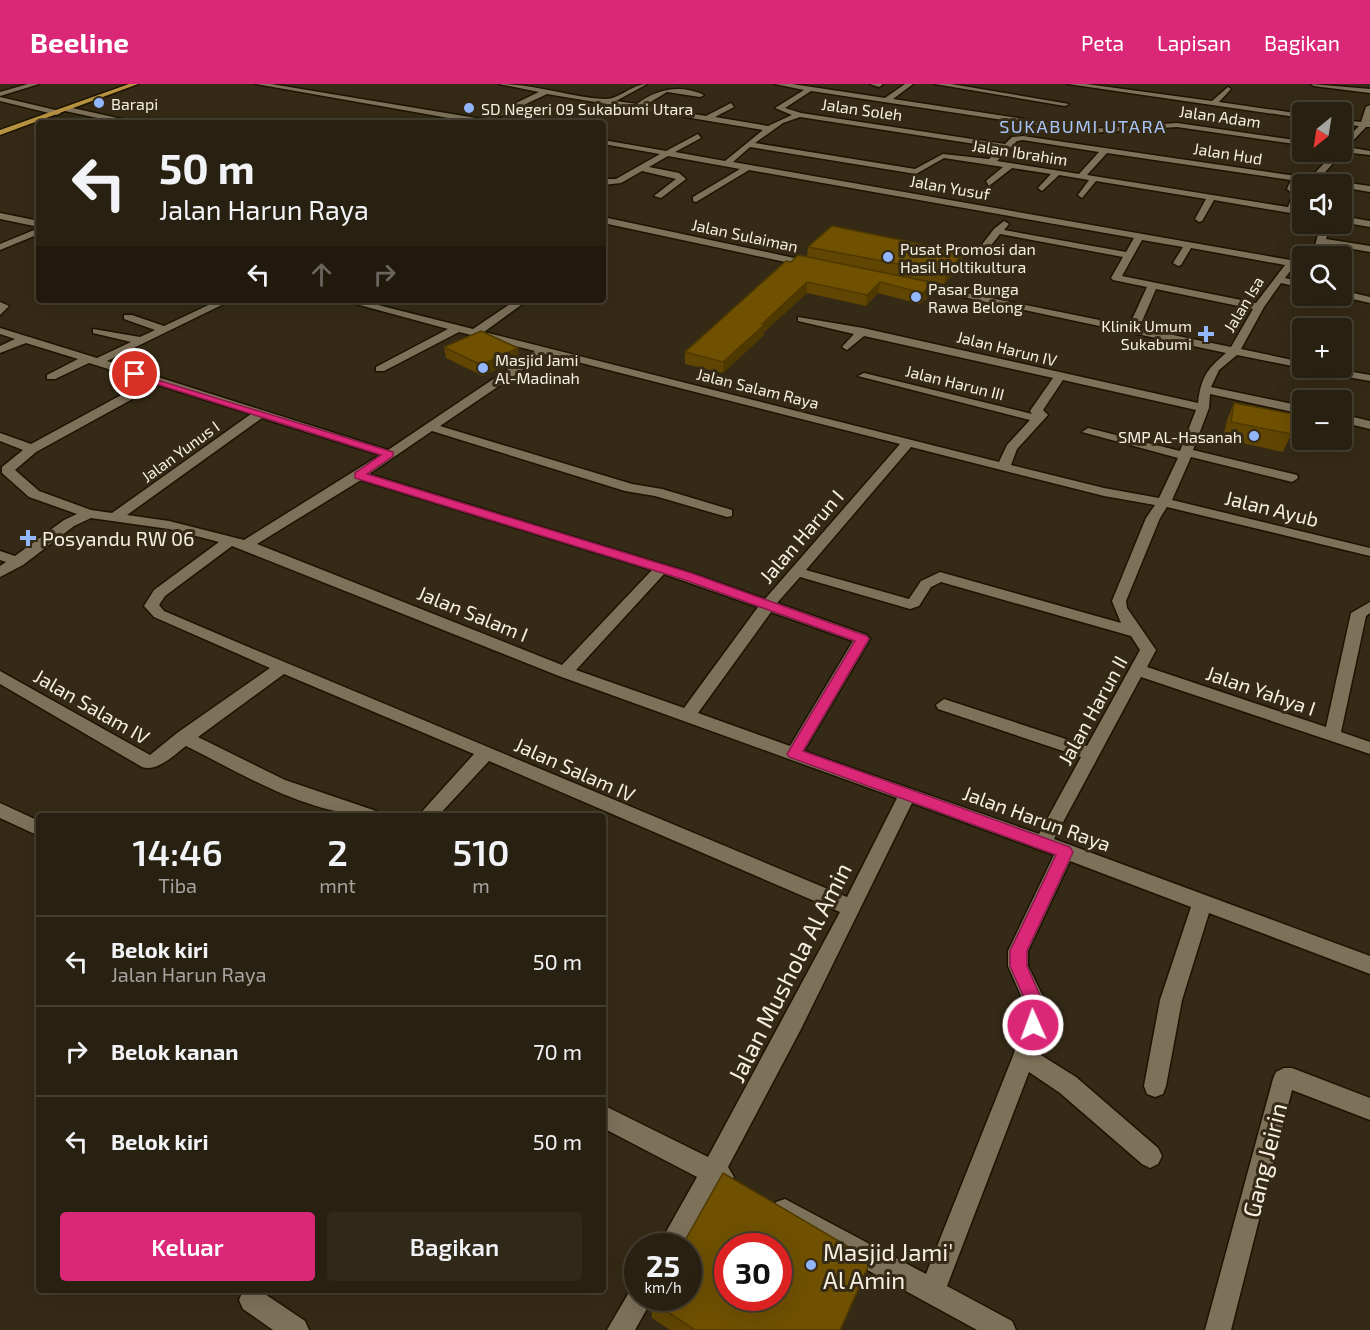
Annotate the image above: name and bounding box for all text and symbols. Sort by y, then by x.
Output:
text: Beeline [30,25,129,59]
text: Peta [1081,30,1124,55]
text: Lapisan [1157,30,1231,55]
text: Bagikan [1264,30,1340,55]
place label: Barapi [111,94,158,113]
street label: Jalan Soleh [820,94,904,124]
marker: Barapi [92,96,106,110]
place label: SD Negeri 09 Sukabumi Utara [481,99,693,118]
marker: SD Negeri 09 Sukabumi Utara [462,101,476,115]
street label: Jalan Adam [1178,101,1262,131]
north arrow [1292,102,1352,162]
map controls [1292,102,1352,450]
district label: SUKABUMI UTARA [999,115,1167,137]
street label: Jalan Ibrahim [971,135,1069,169]
street label: Jalan Hud [1192,138,1264,168]
text: 50 m [159,142,255,192]
icon: left [60,144,138,222]
street label: Jalan Yusuf [909,171,992,204]
button: sound [1292,174,1352,234]
text: Jalan Harun Raya [159,193,369,225]
street label: Jalan Sulaiman [690,214,800,256]
place label: Pusat Promosi dan Hasil Holtikultura [900,239,1036,276]
button: search [1292,246,1352,306]
marker: Pusat Promosi dan Hasil Holtikultura [881,250,895,264]
icon: left [242,258,275,291]
icon: ahead [305,258,338,291]
icon: right [368,258,401,291]
street label: Jalan Isa [1219,273,1267,335]
place label: Pasar Bunga Rawa Belong [928,279,1023,316]
marker: Pasar Bunga Rawa Belong [909,290,923,304]
place label: Klinik Umum Sukabumi [1101,316,1192,353]
button: + [1292,318,1352,378]
marker: Klinik Umum Sukabumi [1197,325,1215,343]
street label: Jalan Harun IV [955,326,1059,370]
pin [109,348,160,399]
place label: Masjid Jami Al-Madinah [495,350,580,387]
icon: arrive [118,357,151,390]
marker: Masjid Jami Al-Madinah [476,361,490,375]
street label: Jalan Harun III [904,361,1006,403]
street label: Jalan Salam Raya [695,364,821,412]
button: − [1292,390,1352,450]
street label: Jalan Yunus I [137,416,223,486]
place label: SMP AL-Hasanah [1118,427,1242,446]
marker: SMP AL-Hasanah [1247,429,1261,443]
street label: Jalan Harun I [754,484,848,588]
street label: Jalan Ayub [1223,485,1321,531]
place label: Posyandu RW 06 [42,526,195,550]
marker: Posyandu RW 06 [19,529,37,547]
street label: Jalan Salam I [414,580,532,646]
street label: Jalan Harun II [1052,651,1132,769]
street label: Jalan Yahya I [1203,660,1319,720]
street label: Jalan Salam IV [30,663,154,749]
street label: Jalan Salam IV [511,732,639,806]
street label: Jalan Harun Raya [960,780,1114,856]
text: 14:46 [133,830,223,873]
text: 2 [327,830,348,873]
text: 510 [453,830,509,873]
street label: Jalan Mushola Al Amin [721,857,857,1087]
text: Tiba [158,873,197,897]
text: mnt [319,873,356,897]
text: m [472,873,490,897]
text: Belok kiri [111,936,208,962]
icon: left [60,945,93,978]
text: 50 m [533,948,582,974]
text: Jalan Harun Raya [111,962,266,986]
position arrow [1001,993,1065,1057]
icon: right [60,1035,93,1068]
text: Belok kanan [111,1038,238,1064]
text: 70 m [533,1038,582,1064]
street label: Gang Jeirin [1236,1100,1292,1220]
icon: left [60,1125,93,1158]
text: Belok kiri [111,1128,208,1154]
text: 50 m [533,1128,582,1154]
button: Keluar [60,1212,315,1281]
button: Bagikan [327,1212,582,1281]
speed limit sign: 30 [714,1233,792,1311]
place label: Masjid Jami' Al Amin [823,1237,953,1294]
text: 25 [646,1247,680,1283]
marker: Masjid Jami' Al Amin [804,1258,818,1272]
text: km/h [644,1278,682,1296]

